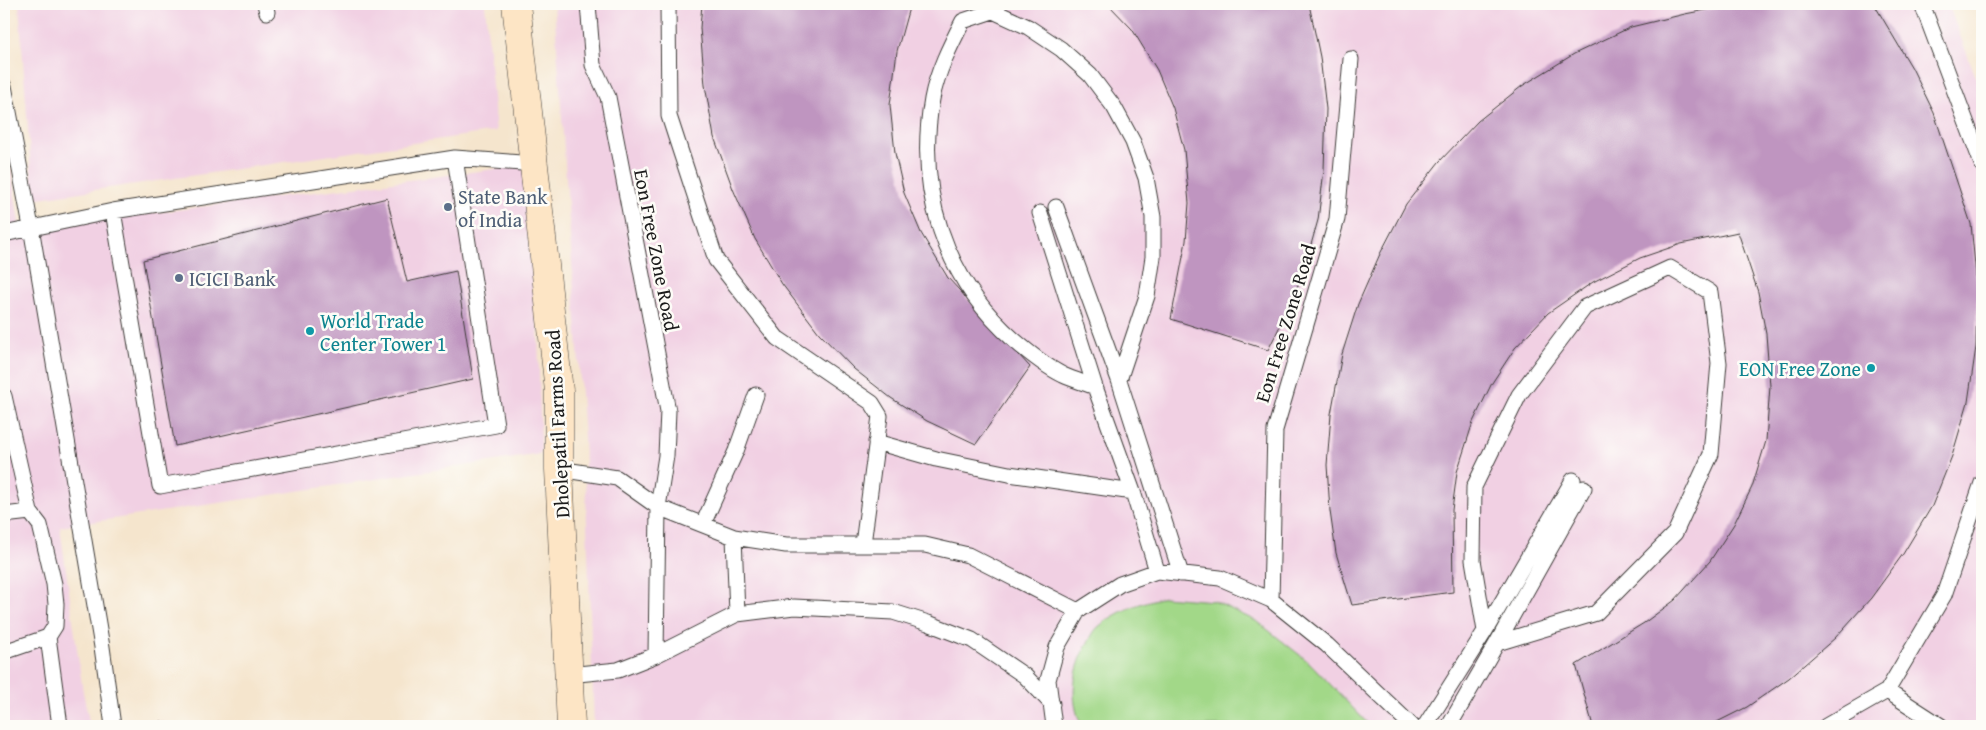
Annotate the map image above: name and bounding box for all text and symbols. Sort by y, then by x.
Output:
street label: Eon Free Zone Road [627,166,687,334]
place label: State Bank of India [458,182,548,234]
marker: State Bank of India [442,201,454,213]
street label: Eon Free Zone Road [1247,240,1323,406]
place label: ICICI Bank [189,264,277,293]
marker: ICICI Bank [173,272,185,284]
place label: World Trade Center Tower 1 [320,306,446,358]
marker: World Trade Center Tower 1 [304,325,316,337]
street label: Dholepatil Farms Road [538,329,576,519]
place label: EON Free Zone [1739,354,1861,383]
marker: EON Free Zone [1865,362,1877,374]

